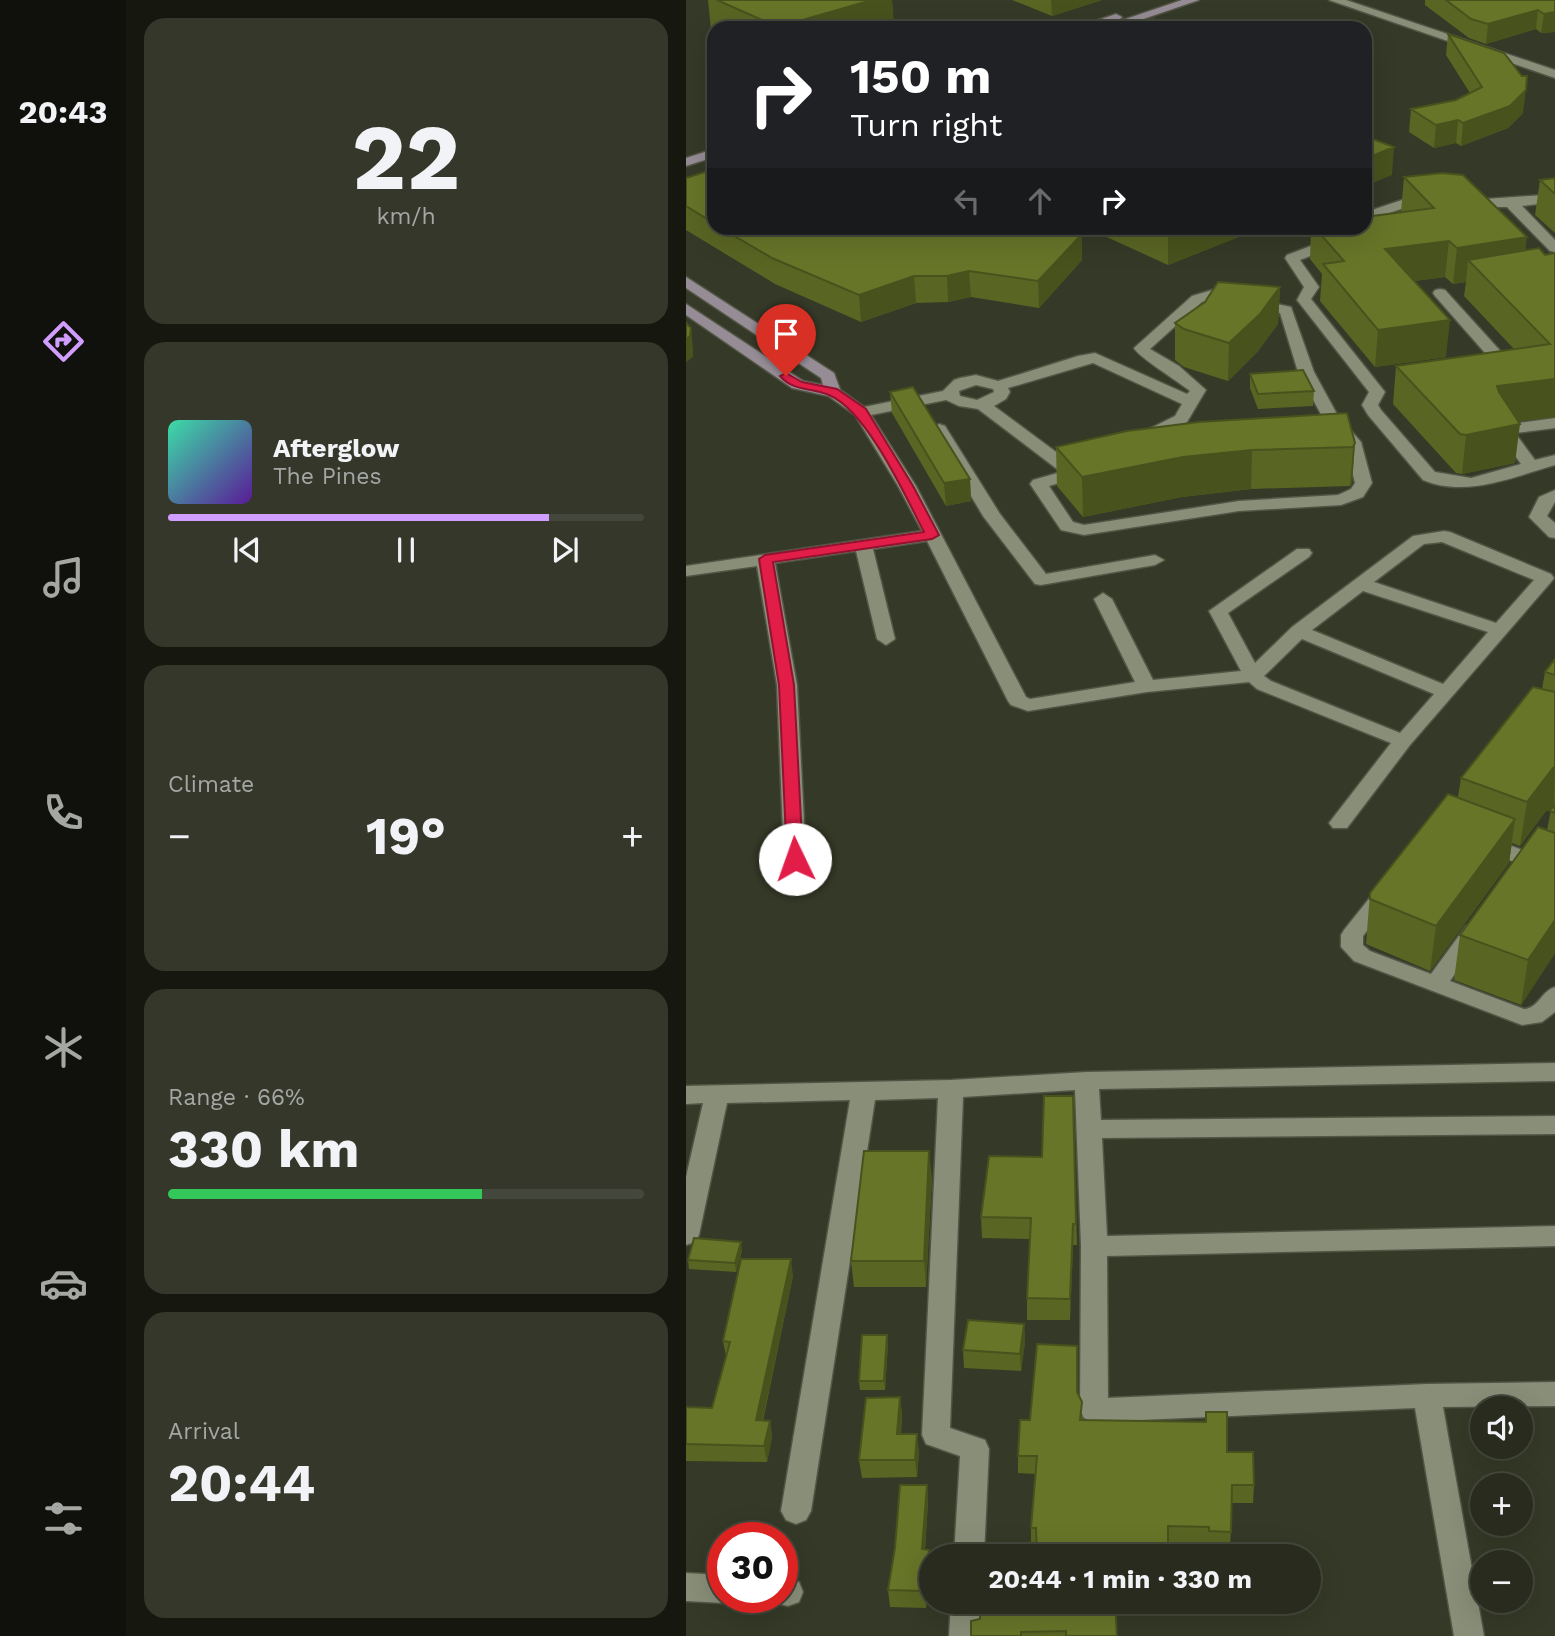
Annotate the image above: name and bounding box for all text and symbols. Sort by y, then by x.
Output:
text: 150 m [850,47,991,105]
icon: right [735,49,826,140]
text: 20:43 [19,93,108,131]
text: 22 [352,104,460,211]
text: Turn right [850,106,1002,144]
icon: left [948,182,986,220]
icon: ahead [1021,182,1059,220]
icon: right [1094,182,1132,220]
text: km/h [376,203,436,230]
pin [756,304,816,376]
icon: arrive [767,315,805,353]
icon: directions [39,317,88,366]
text: Afterglow [273,433,399,463]
text: The Pines [273,463,382,490]
icon: previous [228,531,266,569]
icon: pause [387,531,425,569]
icon: next [546,531,584,569]
icon: music [39,553,88,602]
text: Climate [168,771,254,798]
icon: phone [39,788,88,837]
text: 19° [366,806,446,867]
text: − [168,814,191,858]
text: + [621,814,644,858]
position arrow [758,822,832,896]
icon: climate [39,1023,88,1072]
text: Range · 66% [168,1084,305,1111]
text: 330 km [168,1119,359,1180]
icon: car [39,1259,88,1308]
map controls [1470,1396,1533,1613]
button: sound [1470,1396,1533,1459]
text: Arrival [168,1418,240,1445]
text: 20:44 [168,1453,315,1514]
button: + [1470,1473,1533,1536]
icon: filters [39,1494,88,1543]
speed limit sign: 30 [707,1522,798,1613]
button: − [1470,1550,1533,1613]
text: 20:44 · 1 min · 330 m [988,1564,1252,1594]

